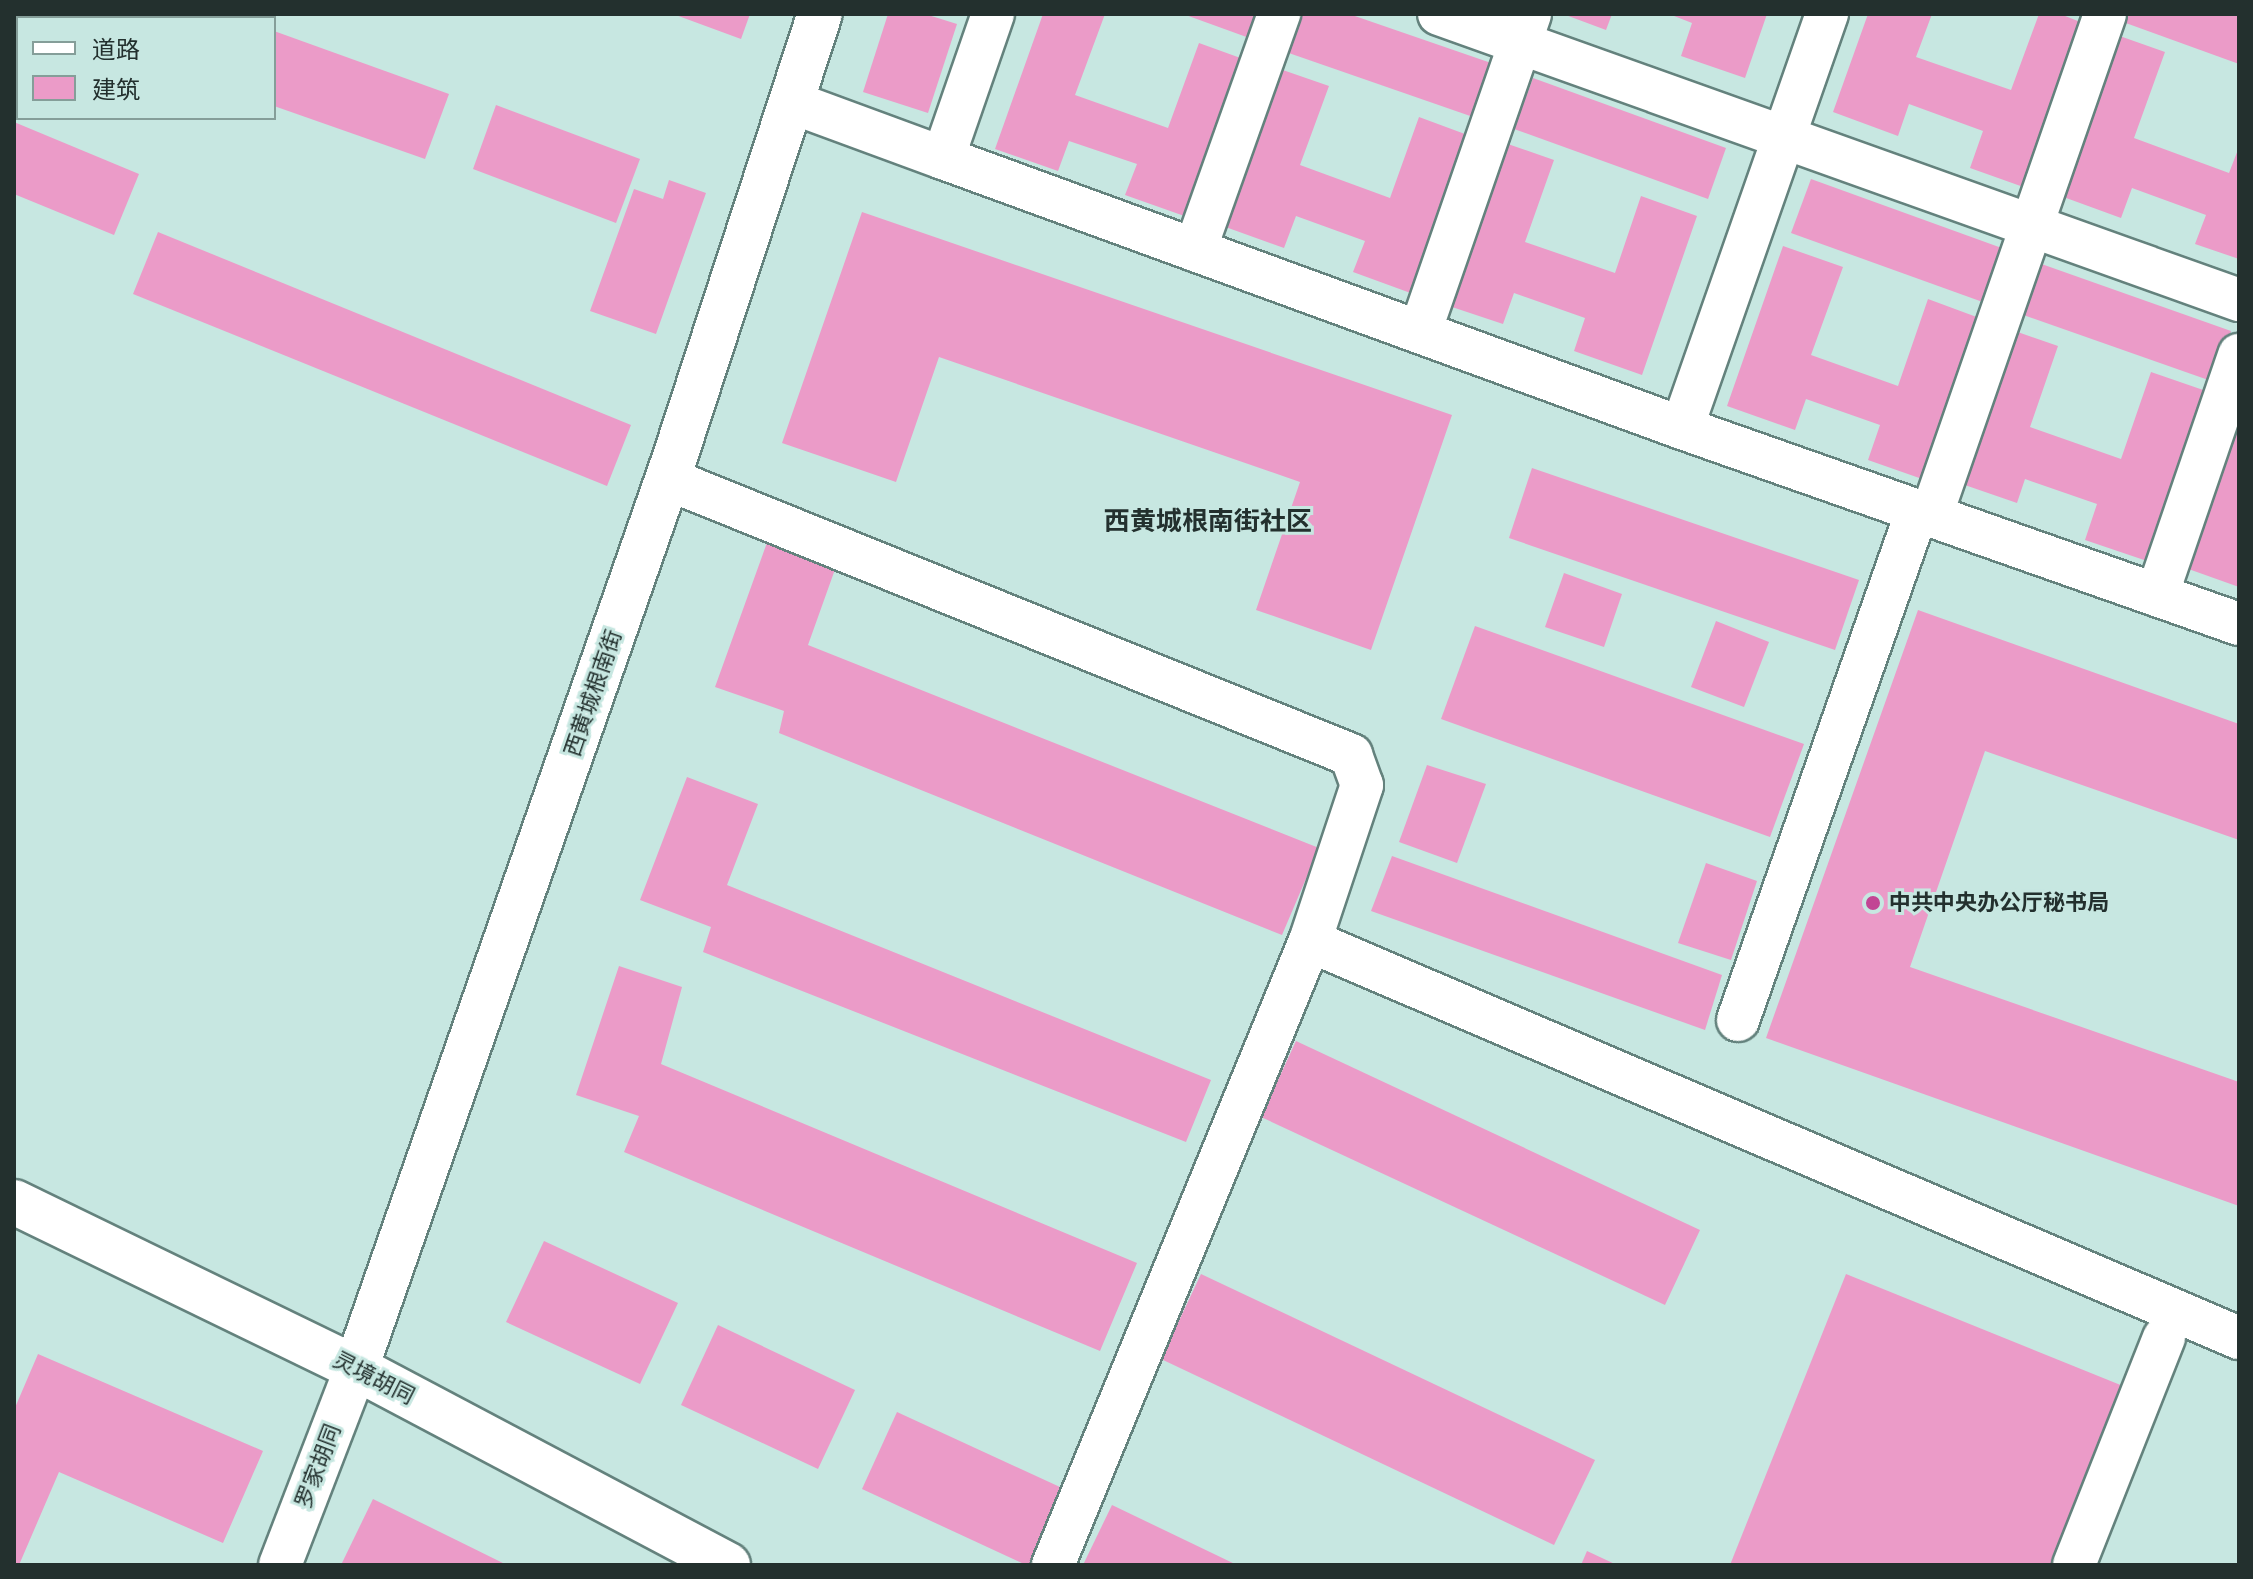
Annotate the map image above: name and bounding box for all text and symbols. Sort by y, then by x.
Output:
legend [16,16,276,120]
text: 道路 [92,31,140,67]
text: 建筑 [92,71,140,107]
district label: 西黄城根南街社区 [1104,505,1312,537]
street label: 西黄城根南街 [559,626,627,760]
place label: 中共中央办公厅秘书局 [1889,890,2109,916]
marker: 中共中央办公厅秘书局 [1864,894,1882,912]
street label: 灵境胡同 [329,1346,419,1410]
street label: 罗家胡同 [290,1420,346,1512]

